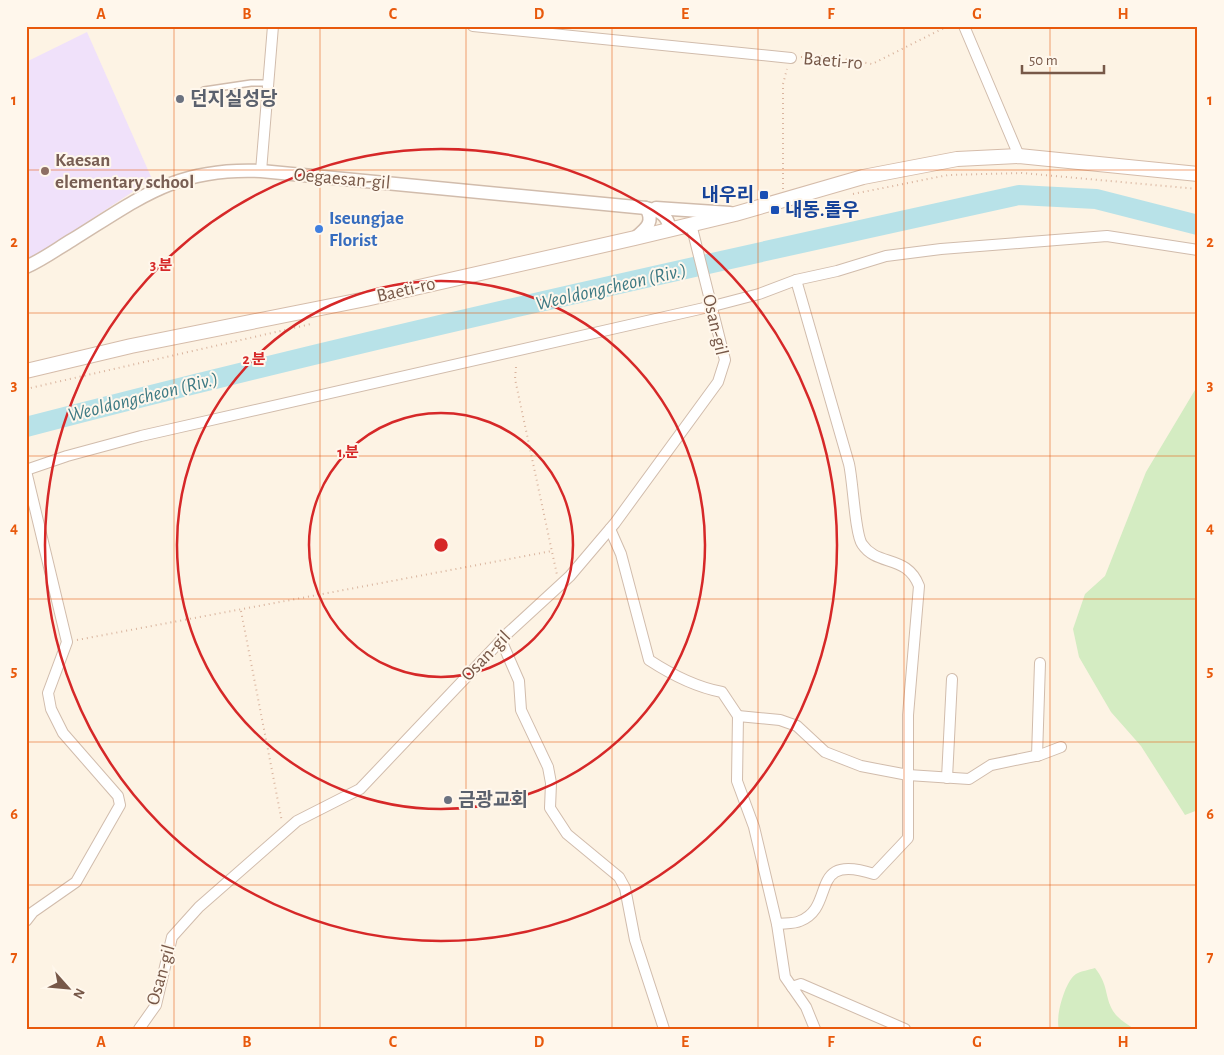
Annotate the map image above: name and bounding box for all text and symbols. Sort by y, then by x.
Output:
text: A [96,6,106,22]
text: B [242,6,252,22]
text: C [389,6,398,22]
text: D [534,6,545,22]
text: E [681,6,689,22]
text: F [827,6,835,22]
text: G [972,6,982,22]
text: H [1117,6,1129,22]
scale bar [1022,42,1104,74]
street label: Baeti-ro [802,49,864,73]
text: 50 m [1029,53,1058,68]
place label: 던지실성당 [190,89,278,109]
text: 1 [11,92,17,108]
text: 1 [1207,92,1213,108]
marker: 던지실성당 [174,93,186,105]
place label: Kaesan elementary school [55,151,194,192]
marker: Kaesan elementary school [39,165,51,177]
street label: Oegaesan-gil [293,165,391,193]
place label: 내우리 [702,185,754,205]
marker: 내우리 [758,189,770,201]
place label: 내동.돌우 [785,200,859,220]
marker: 내동.돌우 [769,204,781,216]
place label: Iseungjae Florist [329,209,404,250]
marker: Iseungjae Florist [313,223,325,235]
text: 2 [10,234,18,250]
text: 2 [1206,234,1214,250]
text: 3 분 [150,258,172,273]
water label: Weoldongcheon (Riv.) [534,260,688,314]
street label: Baeti-ro [375,274,437,306]
street label: Osan-gil [699,293,731,357]
text: 2 분 [242,352,266,367]
water label: Weoldongcheon (Riv.) [66,369,220,425]
text: 3 [11,377,18,393]
text: 3 [1207,377,1214,393]
text: 1 분 [337,445,359,460]
text: 4 [10,520,18,536]
text: 4 [1206,520,1214,536]
centre of rings [432,536,450,554]
street label: Osan-gil [458,627,514,685]
text: 5 [11,663,18,679]
text: 5 [1207,663,1214,679]
place label: 금광교회 [458,790,528,810]
marker: 금광교회 [442,794,454,806]
text: 6 [10,806,18,822]
text: 6 [1206,806,1214,822]
street label: Osan-gil [143,943,179,1007]
text: 7 [11,949,18,965]
text: 7 [1207,949,1214,965]
north arrow [42,962,92,1012]
text: N [70,986,87,1001]
text: A [96,1034,106,1050]
text: B [242,1034,252,1050]
text: C [389,1034,398,1050]
text: D [534,1034,545,1050]
text: E [681,1034,689,1050]
text: F [827,1034,835,1050]
text: G [972,1034,982,1050]
text: H [1117,1034,1129,1050]

